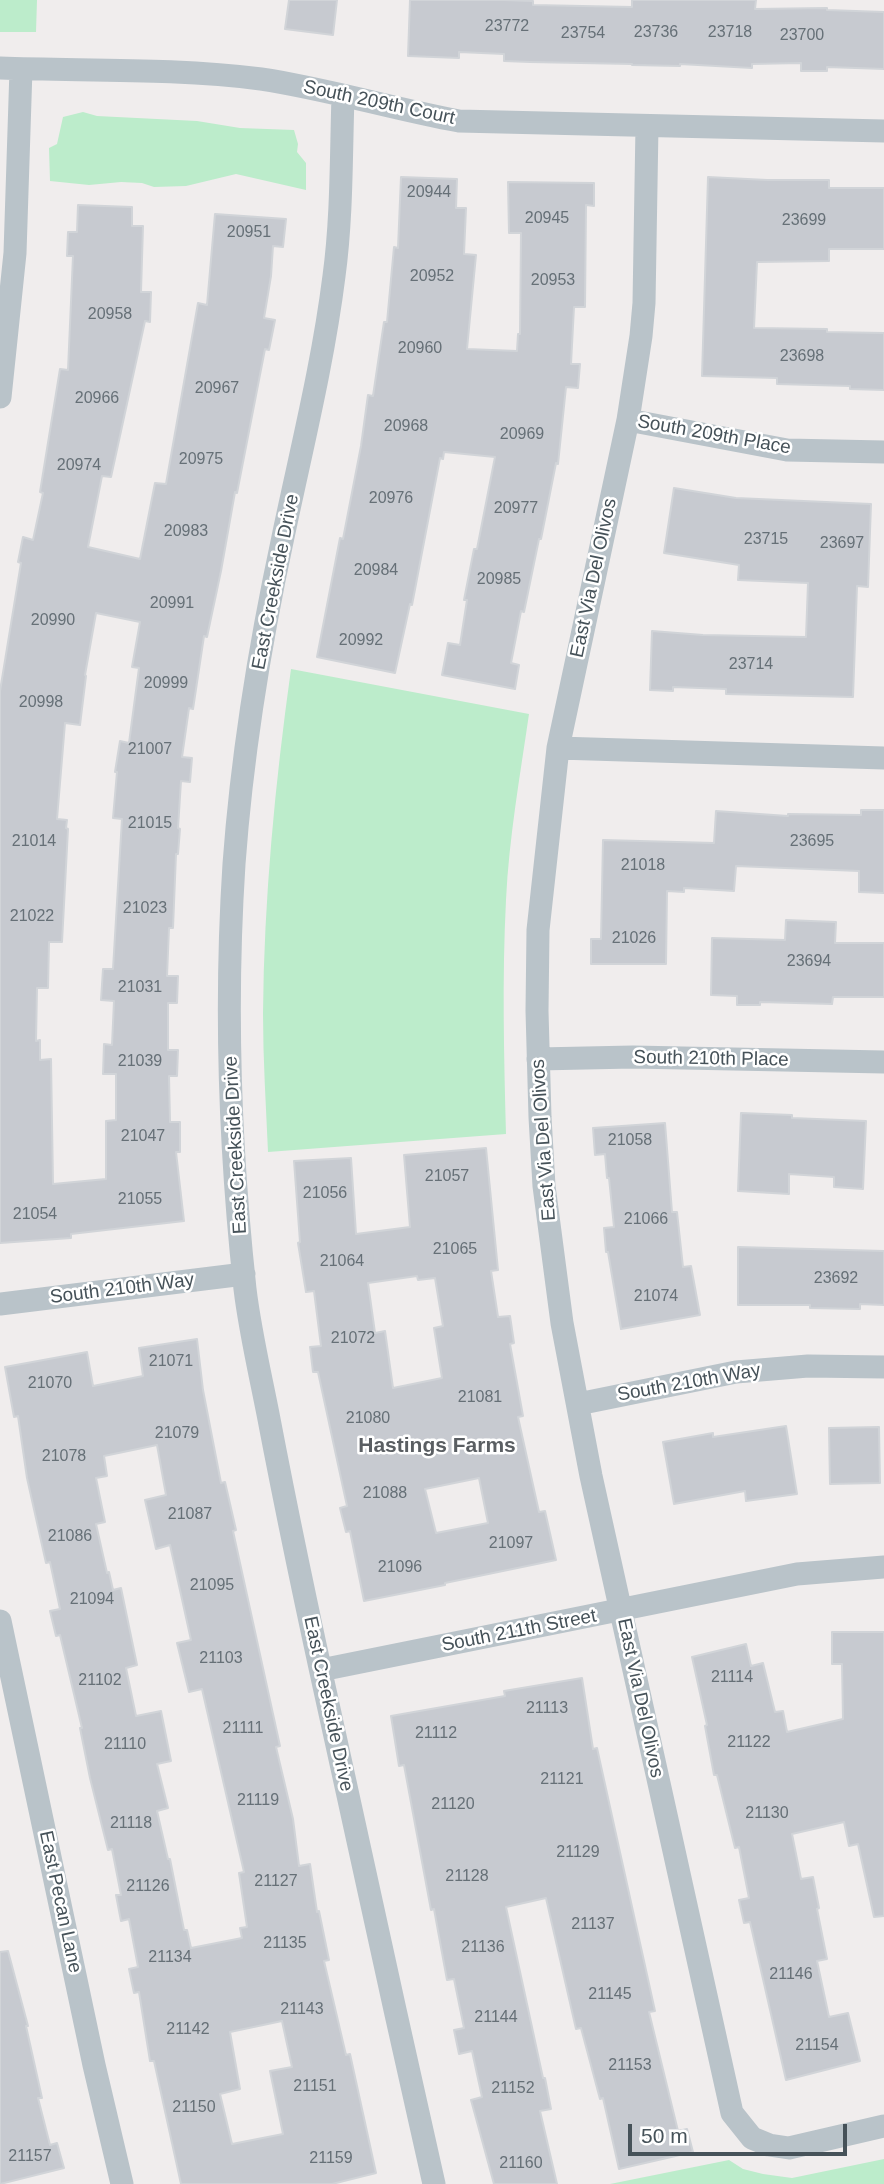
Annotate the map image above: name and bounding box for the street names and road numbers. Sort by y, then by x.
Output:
street label: South 209th Court [301,76,457,130]
street label: South 209th Place [636,410,792,460]
street label: East Creekside Drive [248,492,304,672]
street label: East Via Del Olivos [566,496,622,660]
street label: South 210th Place [633,1046,789,1072]
street label: East Creekside Drive [220,1055,252,1235]
street label: East Via Del Olivos [527,1058,561,1222]
street label: South 210th Way [49,1269,195,1309]
street label: South 210th Way [616,1359,762,1407]
street label: South 211th Street [440,1605,598,1657]
street label: East Creekside Drive [298,1614,358,1794]
street label: East Via Del Olivos [612,1616,668,1780]
street label: East Pecan Lane [34,1829,86,1975]

